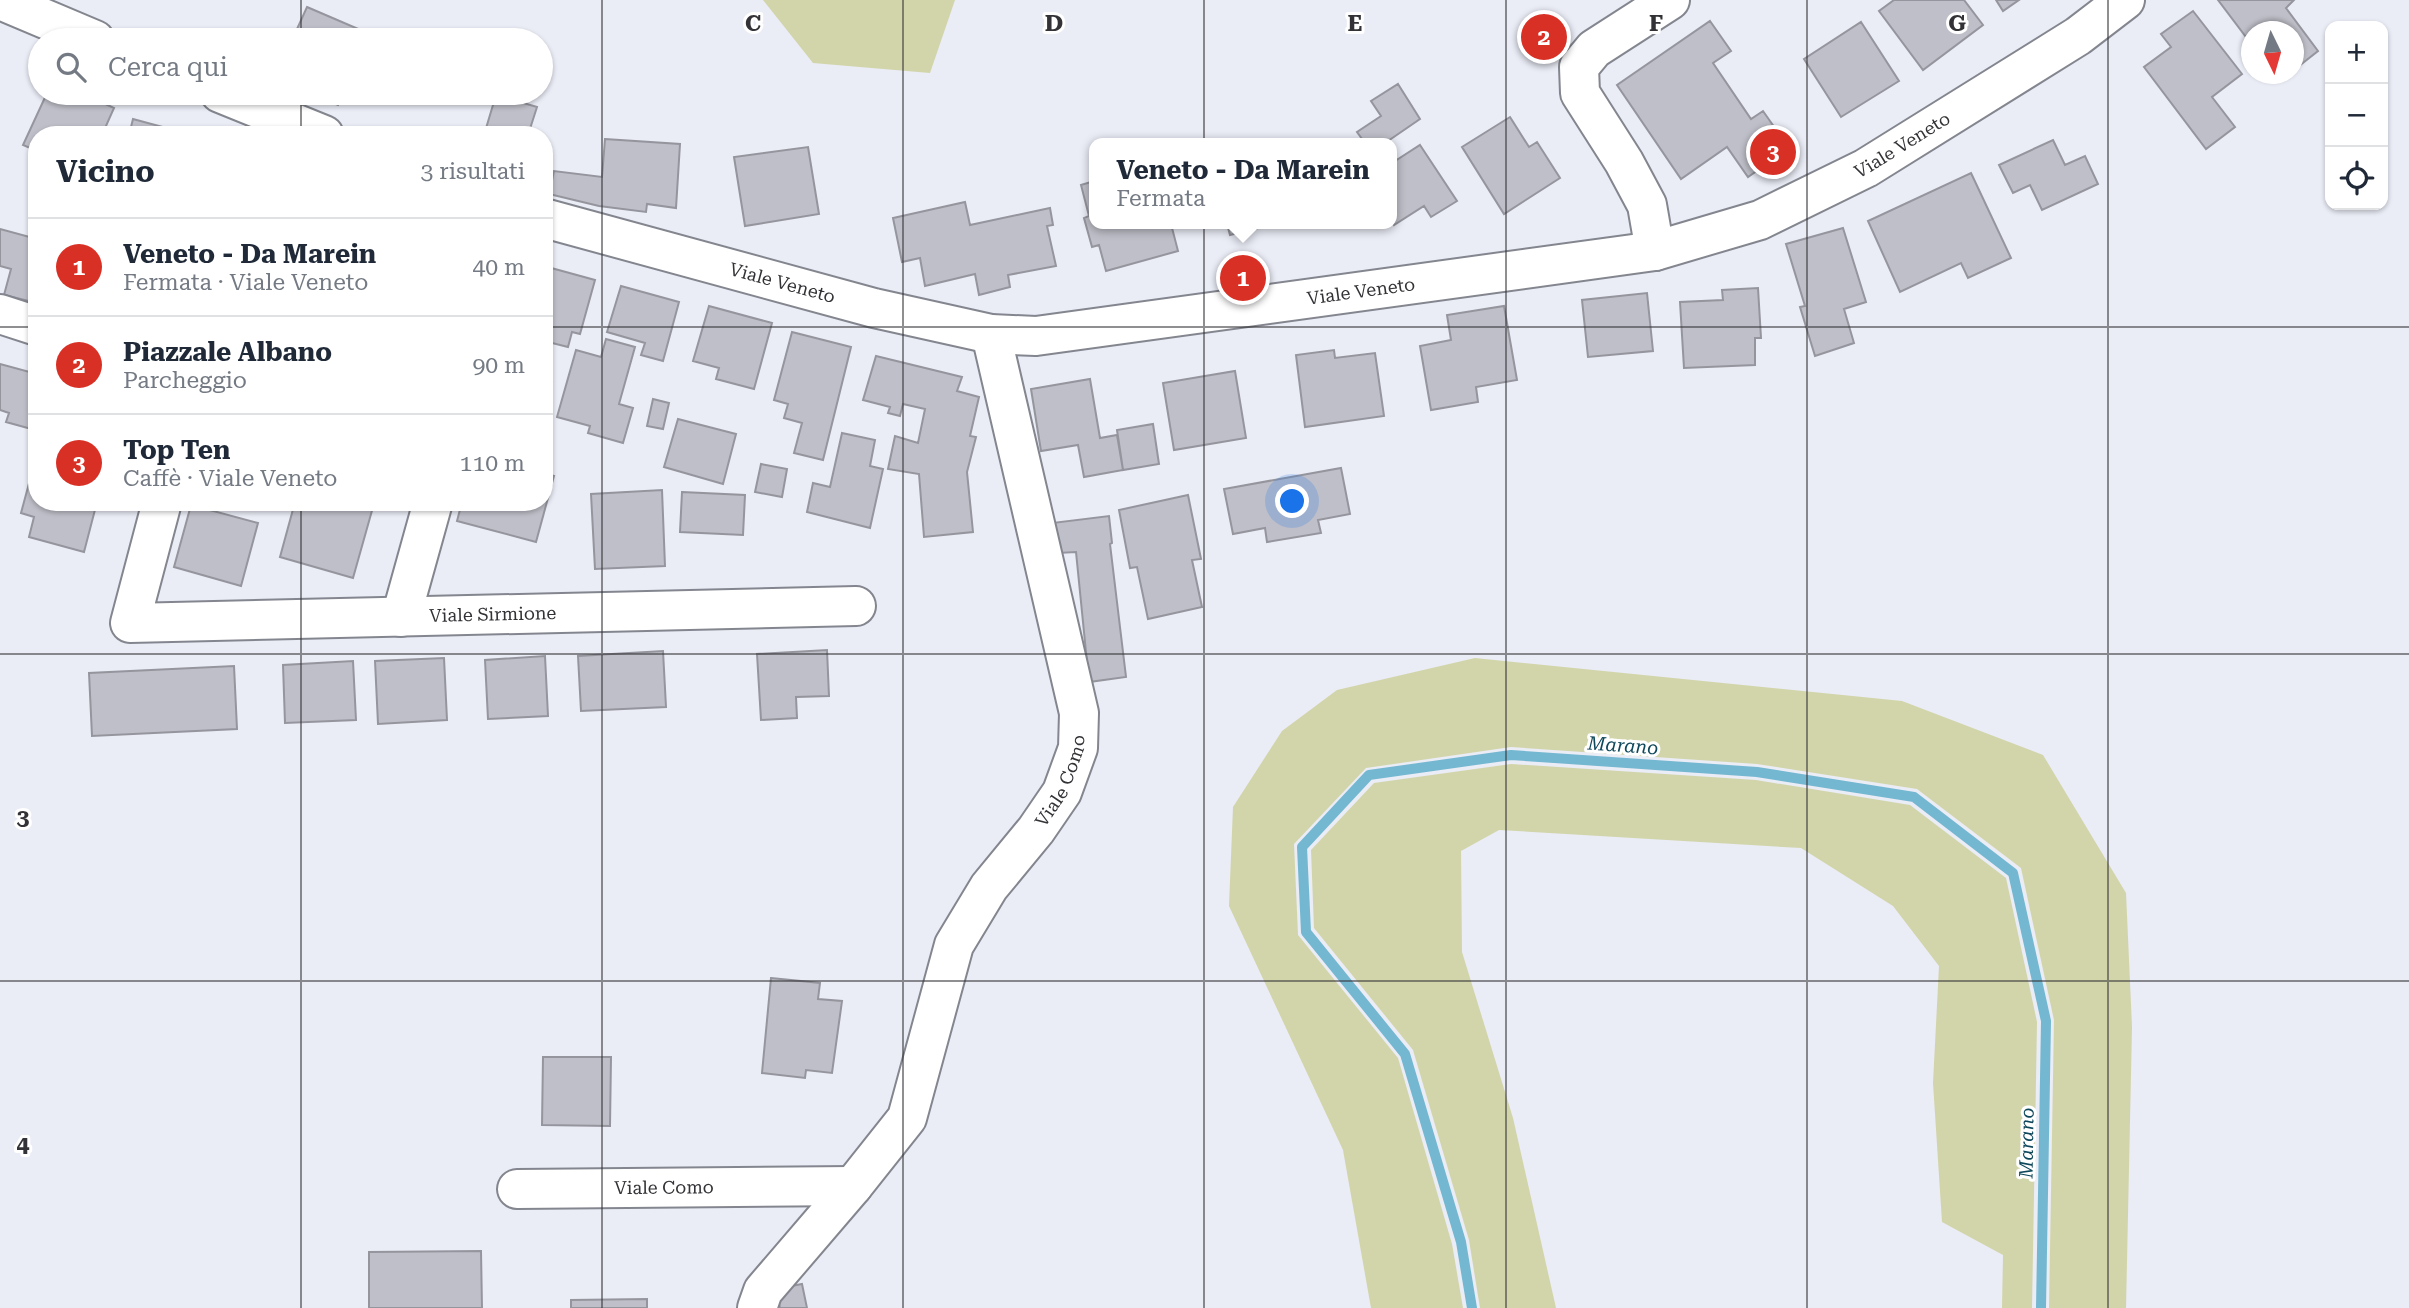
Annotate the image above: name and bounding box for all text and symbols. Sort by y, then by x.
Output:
text: C [745,10,761,37]
text: D [1045,10,1063,37]
text: E [1348,10,1362,37]
text: F [1649,10,1663,37]
text: G [1948,10,1966,37]
pin: 2 [1521,11,1567,63]
north arrow [2241,21,2304,84]
map controls [2325,21,2388,210]
button: + [2325,21,2388,84]
search box [28,28,553,105]
icon: search [52,48,90,86]
text: Cerca qui [108,52,228,82]
button: − [2325,84,2388,147]
street label: Viale Veneto [1851,107,1954,182]
pin: 3 [1750,126,1796,178]
popup [1089,138,1397,229]
button: locate [2325,147,2388,210]
text: Vicino [56,154,155,189]
text: Veneto - Da Marein [1116,155,1370,185]
text: 3 risultati [421,158,525,185]
text: Fermata [1116,185,1205,212]
text: Veneto - Da Marein [123,239,376,269]
pin: 1 [1220,252,1266,304]
text: 1 [73,254,85,281]
text: 40 m [472,254,525,281]
street label: Viale Veneto [727,258,838,307]
text: Fermata · Viale Veneto [123,269,368,296]
street label: Viale Veneto [1306,273,1416,309]
text: Piazzale Albano [123,337,332,367]
text: 2 [73,352,85,379]
text: 90 m [472,352,525,379]
text: Parcheggio [123,367,247,394]
text: Top Ten [123,435,230,465]
text: 3 [73,450,85,477]
text: 110 m [460,450,525,477]
text: Caffè · Viale Veneto [123,465,337,492]
your location [1275,484,1309,518]
street label: Viale Sirmione [429,602,557,626]
water label: Marano [1586,731,1659,759]
street label: Viale Como [1030,735,1088,831]
text: 3 [17,804,30,831]
water label: Marano [2014,1107,2039,1180]
text: 4 [17,1131,30,1158]
street label: Viale Como [614,1176,714,1198]

